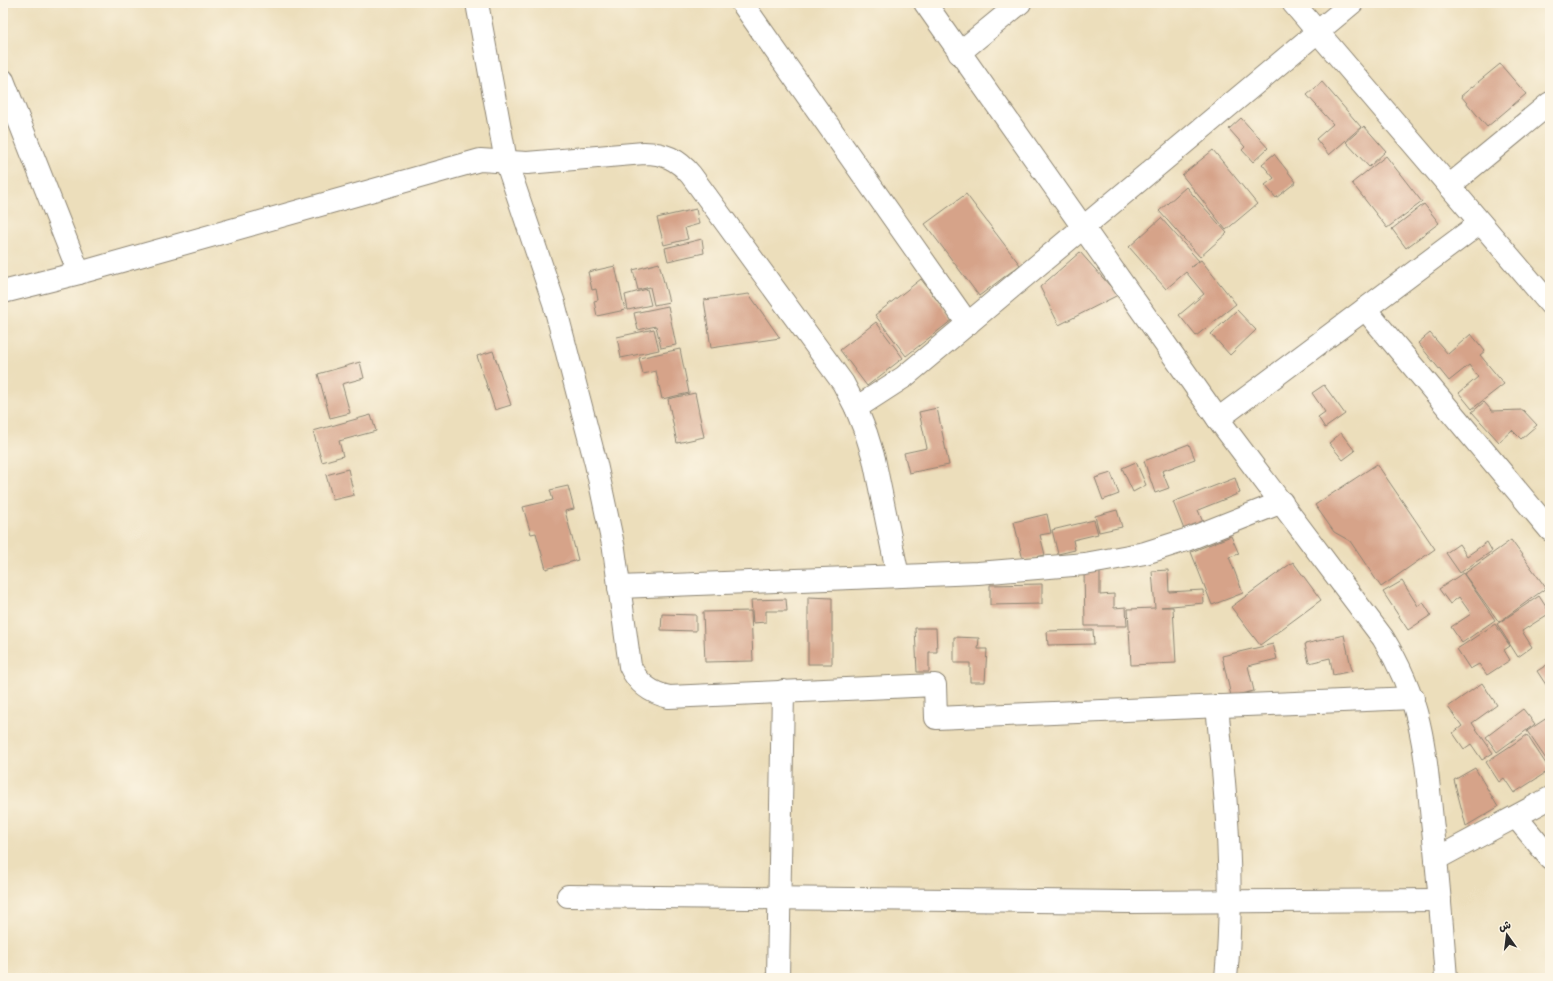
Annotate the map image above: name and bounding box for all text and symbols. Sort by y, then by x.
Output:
north arrow [1487,915,1527,955]
text: ش [1497,915,1513,936]

